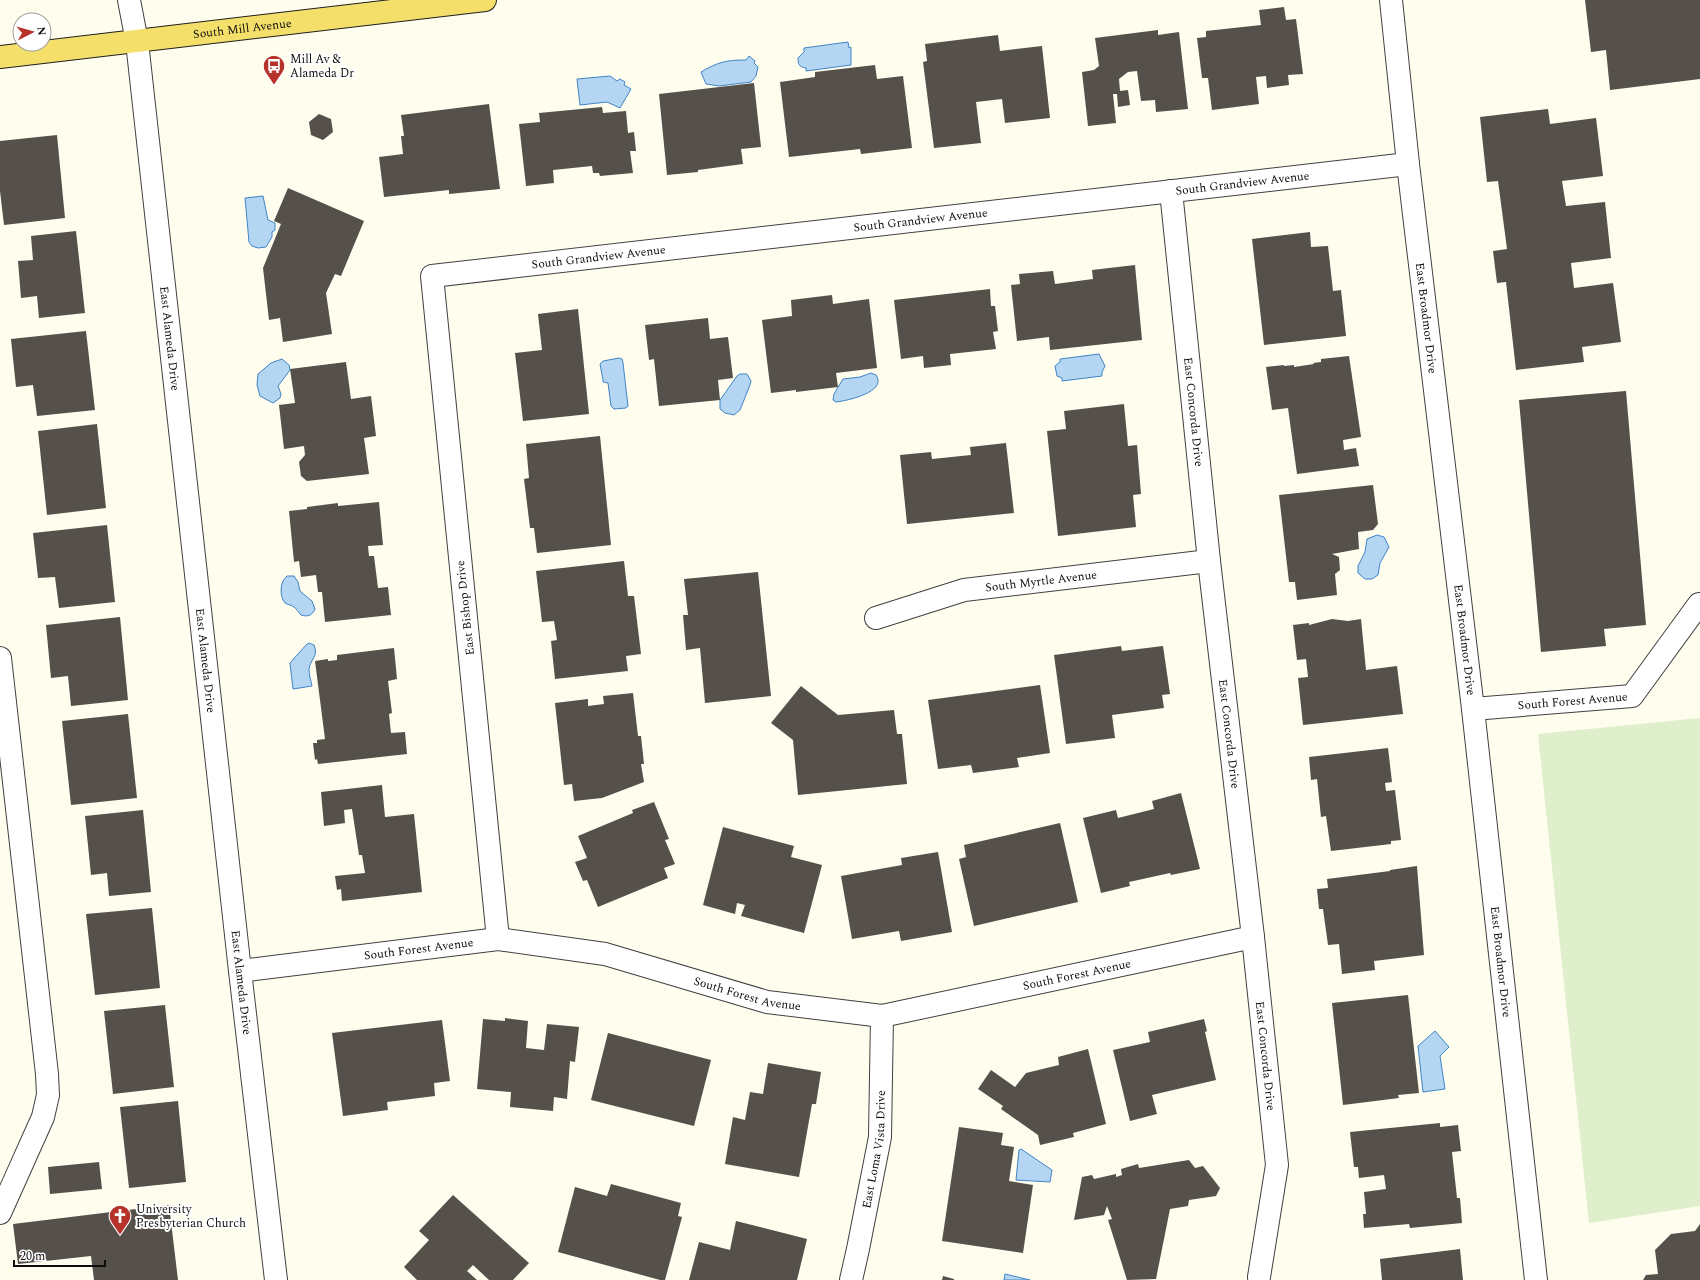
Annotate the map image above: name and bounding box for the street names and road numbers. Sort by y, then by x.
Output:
street label: South Mill Avenue [192,14,293,44]
street label: South Grandview Avenue [1174,166,1311,201]
street label: South Grandview Avenue [853,203,989,238]
street label: South Grandview Avenue [531,240,667,274]
street label: East Broadmor Drive [1410,261,1442,375]
street label: East Alameda Drive [154,285,185,392]
street label: East Concorda Drive [1178,356,1208,468]
street label: East Bishop Drive [451,559,480,656]
street label: South Myrtle Avenue [984,565,1098,597]
street label: East Broadmor Drive [1448,583,1480,697]
street label: East Alameda Drive [190,607,220,714]
street label: East Concorda Drive [1213,678,1245,790]
street label: South Forest Avenue [1517,687,1629,715]
street label: East Broadmor Drive [1485,905,1516,1019]
street label: East Alameda Drive [226,929,256,1036]
street label: South Forest Avenue [363,933,475,966]
street label: South Forest Avenue [1021,954,1133,996]
street label: South Forest Avenue [691,972,802,1016]
street label: East Concorda Drive [1250,1000,1280,1112]
street label: East Loma Vista Drive [857,1090,891,1210]

